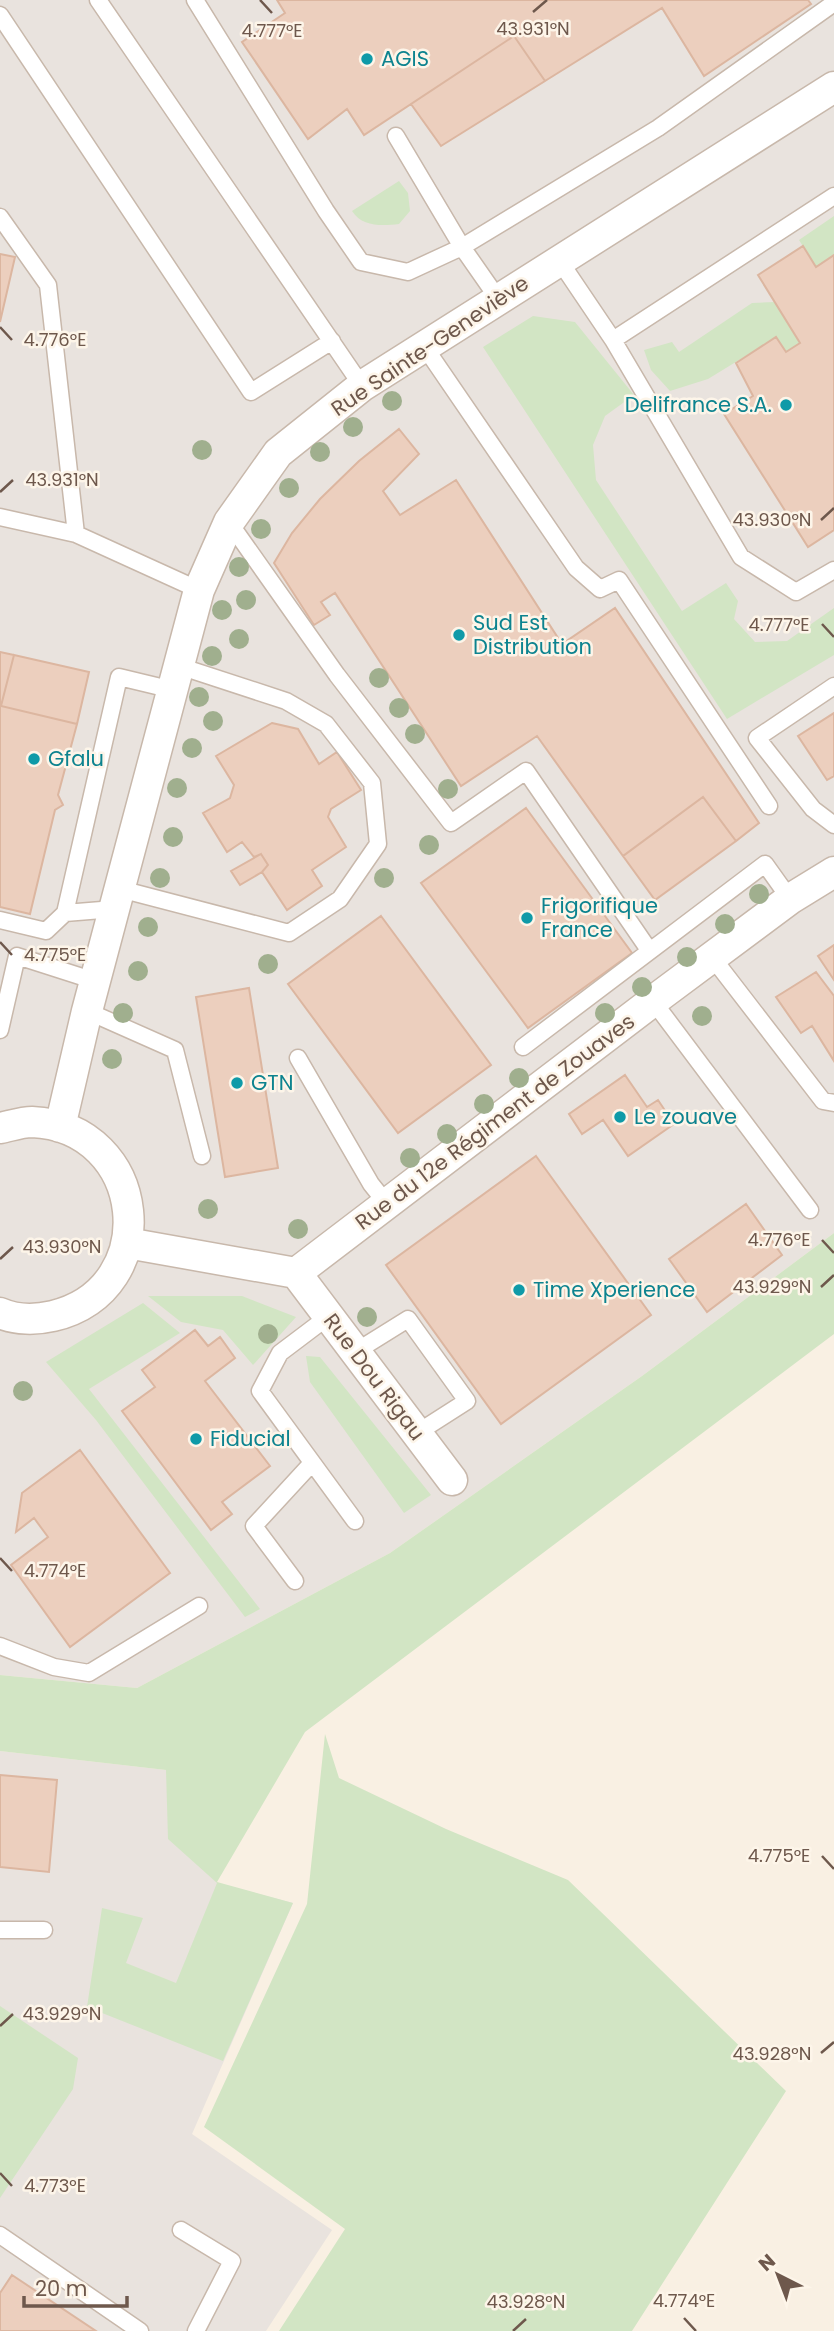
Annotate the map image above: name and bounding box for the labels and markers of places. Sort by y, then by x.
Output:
place label: AGIS [381,44,429,73]
marker: AGIS [359,51,375,67]
place label: Delifrance S.A. [625,390,772,419]
marker: Delifrance S.A. [778,397,794,413]
place label: Sud Est Distribution [473,608,592,661]
marker: Sud Est Distribution [451,627,467,643]
place label: Gfalu [48,744,104,773]
marker: Gfalu [26,751,42,767]
place label: Frigorifique France [541,891,658,944]
marker: Frigorifique France [519,910,535,926]
place label: GTN [251,1068,293,1097]
marker: GTN [229,1075,245,1091]
place label: Le zouave [634,1102,737,1131]
marker: Le zouave [612,1109,628,1125]
place label: Time Xperience [533,1275,695,1304]
marker: Time Xperience [511,1282,527,1298]
place label: Fiducial [210,1424,291,1453]
marker: Fiducial [188,1431,204,1447]

